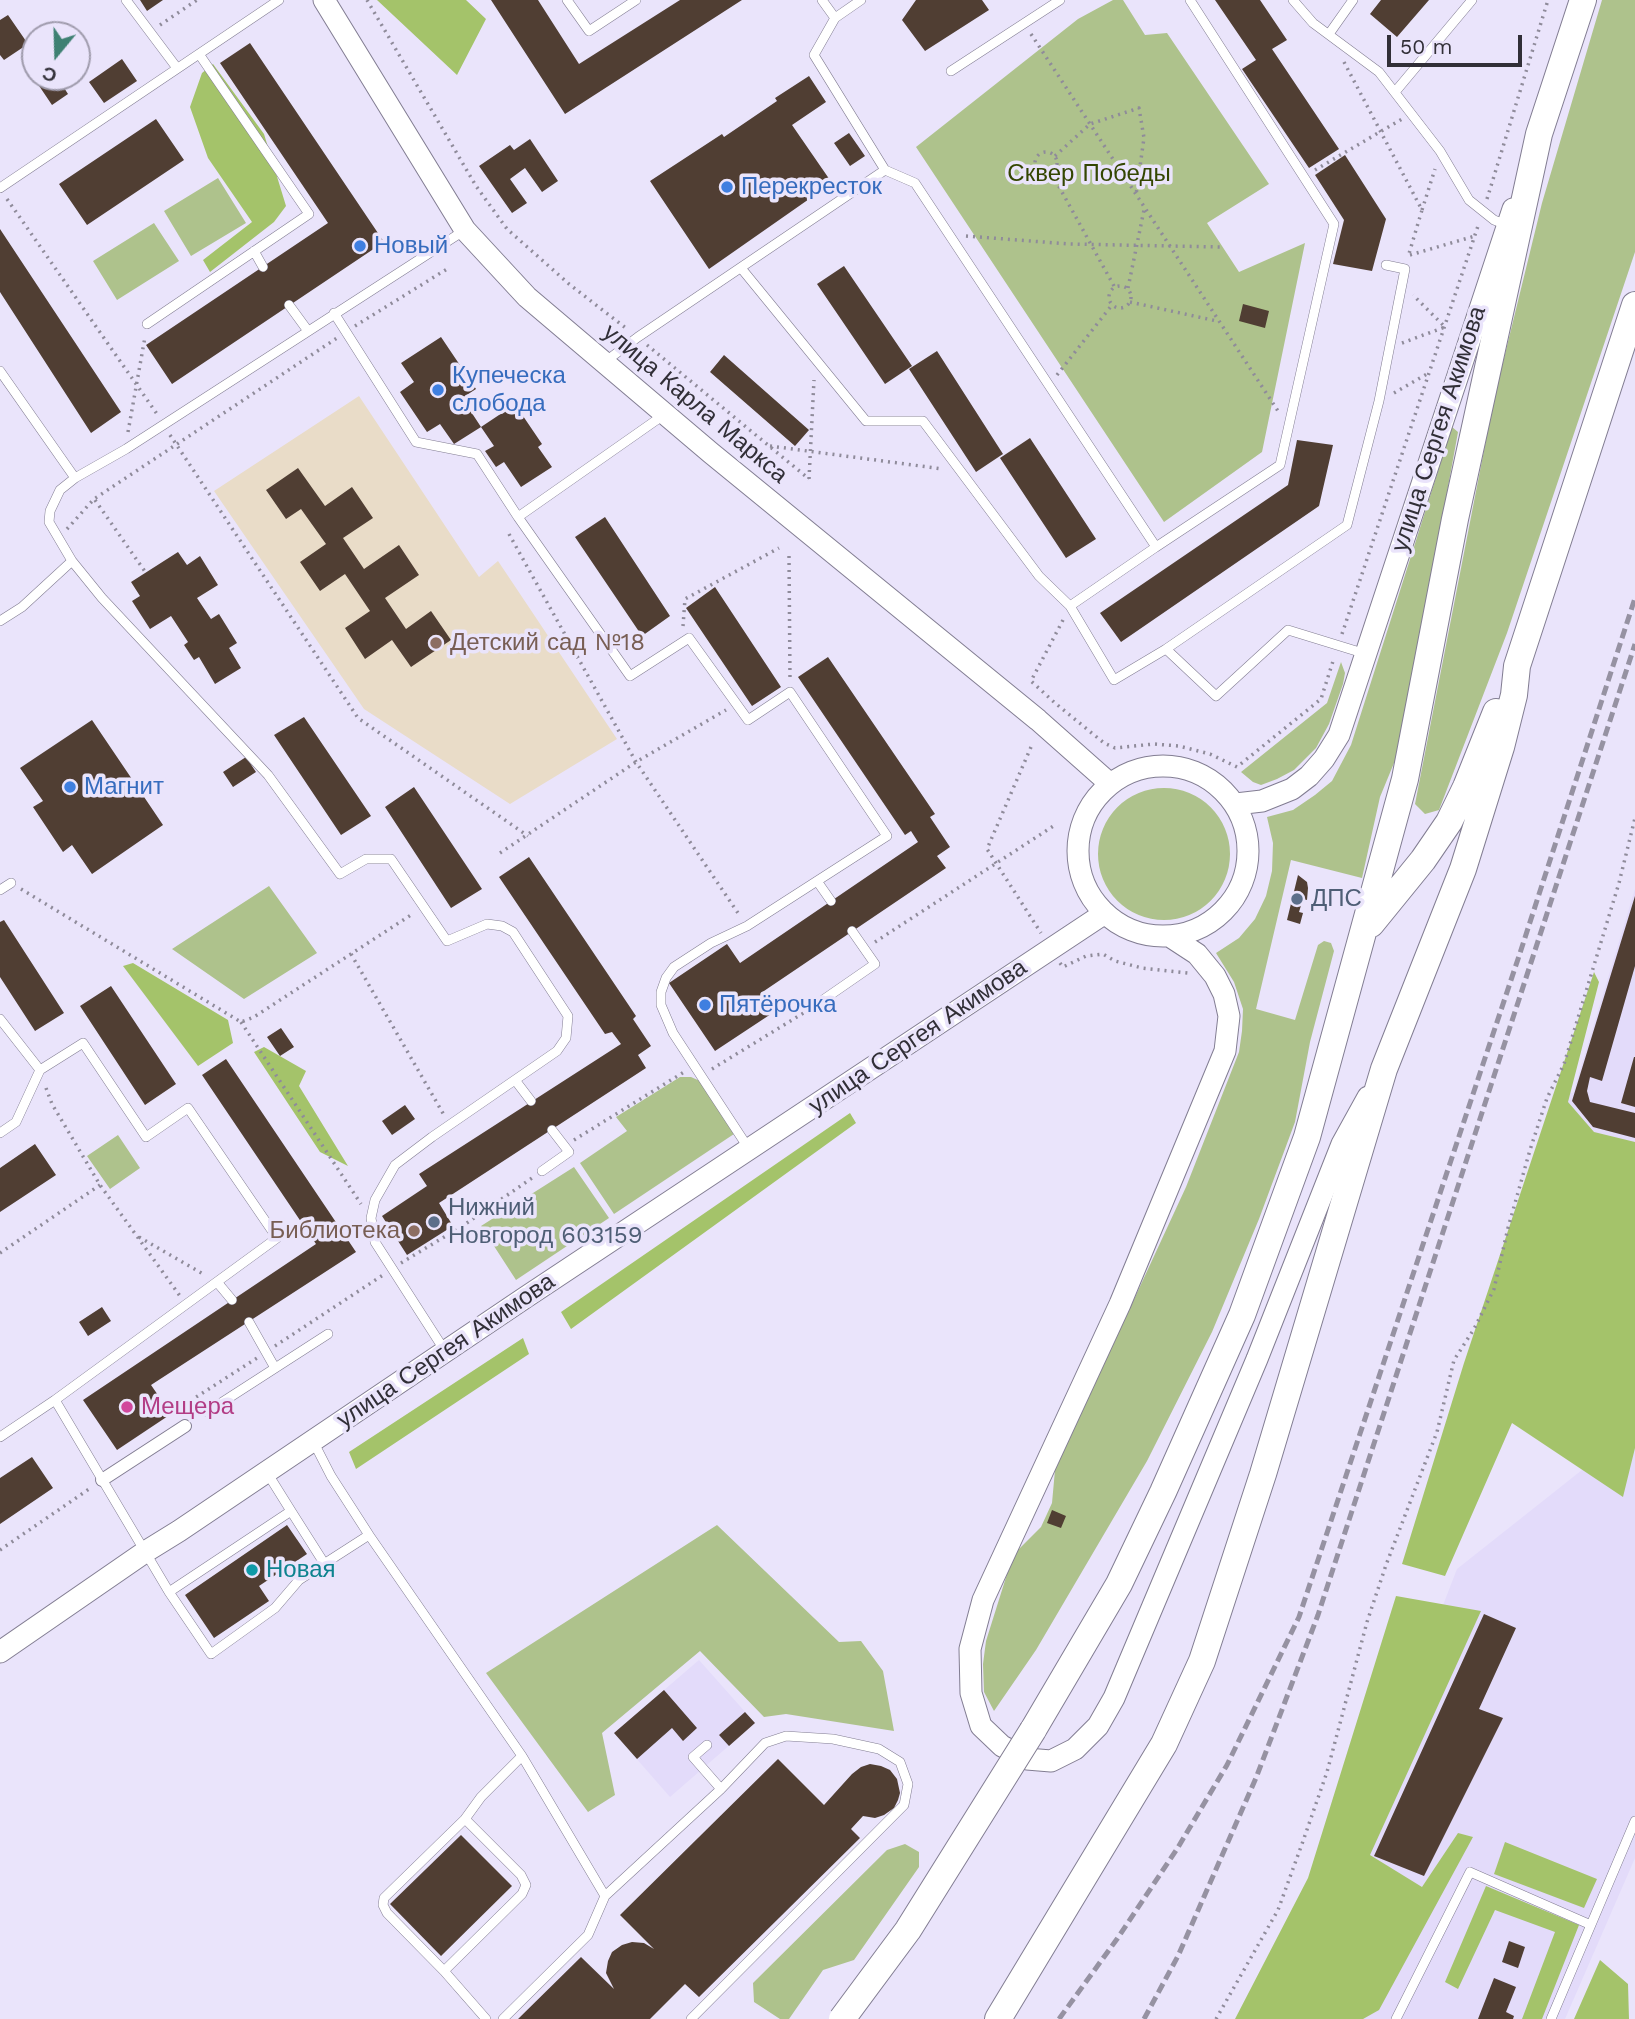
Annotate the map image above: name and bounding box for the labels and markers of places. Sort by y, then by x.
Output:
place label: Перекресток [741,173,882,201]
marker: Перекресток [719,179,735,195]
place label: Новый [374,232,448,260]
marker: Новый [352,238,368,254]
place label: Купеческа слобода [452,362,566,418]
marker: Купеческа слобода [430,382,446,398]
place label: Детский сад №18 [450,629,645,657]
marker: Детский сад №18 [428,635,444,651]
place label: Магнит [84,773,164,801]
marker: Магнит [62,779,78,795]
place label: ДПС [1311,885,1362,913]
marker: ДПС [1289,891,1305,907]
place label: Пятёрочка [719,991,837,1019]
marker: Пятёрочка [697,997,713,1013]
place label: Нижний Новгород 603159 [448,1194,643,1250]
marker: Нижний Новгород 603159 [426,1214,442,1230]
place label: Библиотека [270,1217,400,1245]
marker: Библиотека [406,1223,422,1239]
place label: Мещера [141,1393,234,1421]
marker: Мещера [119,1399,135,1415]
place label: Новая [266,1556,336,1584]
marker: Новая [244,1562,260,1578]

